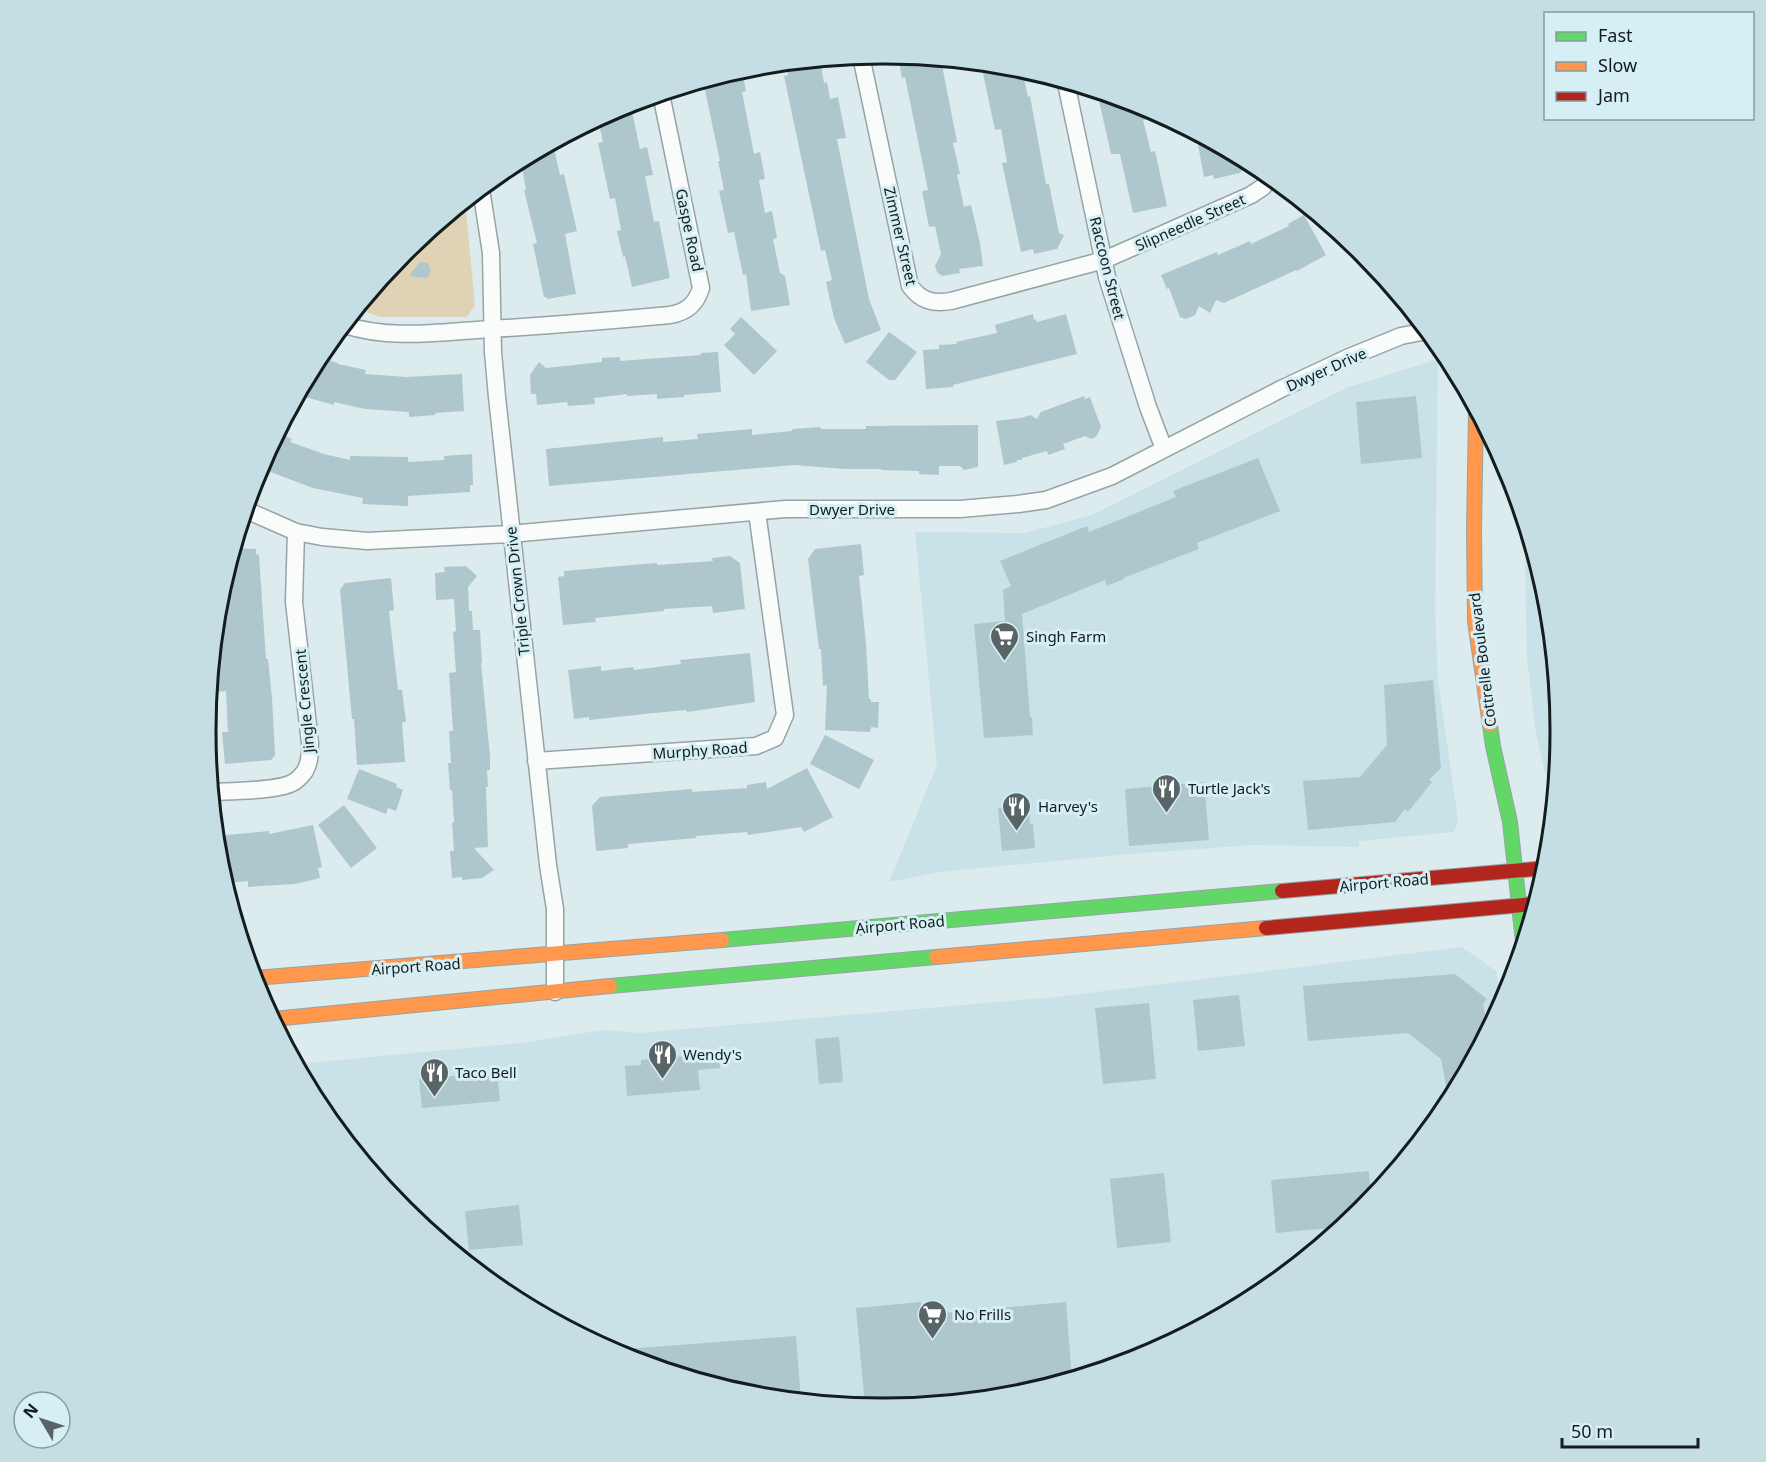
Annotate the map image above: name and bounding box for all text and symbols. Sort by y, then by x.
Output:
legend [1544,12,1754,120]
text: Fast [1598,23,1633,47]
text: Slow [1598,53,1637,77]
text: Jam [1596,83,1630,107]
street label: Zimmer Street [880,185,922,288]
street label: Gaspe Road [671,187,709,273]
street label: Slipneedle Street [1132,188,1249,255]
street label: Raccoon Street [1086,214,1131,322]
street label: Dwyer Drive [1283,342,1369,396]
street label: Dwyer Drive [809,499,895,519]
street label: Triple Crown Drive [500,526,534,656]
street label: Cottrelle Boulevard [1464,592,1500,728]
supermarket icon: Singh Farm [989,620,1021,662]
place label: Singh Farm [1026,626,1106,646]
street label: Jingle Crescent [289,648,319,756]
street label: Murphy Road [652,737,748,763]
restaurant icon: Turtle Jack's [1151,772,1183,814]
place label: Turtle Jack's [1188,778,1271,798]
restaurant icon: Harvey's [1001,790,1033,832]
place label: Harvey's [1038,796,1098,816]
street label: Airport Road [1339,868,1429,896]
street label: Airport Road [855,910,945,938]
street label: Airport Road [371,953,461,979]
restaurant icon: Wendy's [646,1038,678,1080]
place label: Wendy's [683,1044,742,1064]
restaurant icon: Taco Bell [418,1056,450,1098]
place label: Taco Bell [455,1062,517,1082]
supermarket icon: No Frills [917,1298,949,1340]
place label: No Frills [954,1304,1011,1324]
north arrow [12,1390,72,1450]
text: N [18,1399,43,1423]
scale bar [1562,1411,1698,1449]
text: 50 m [1571,1419,1613,1443]

